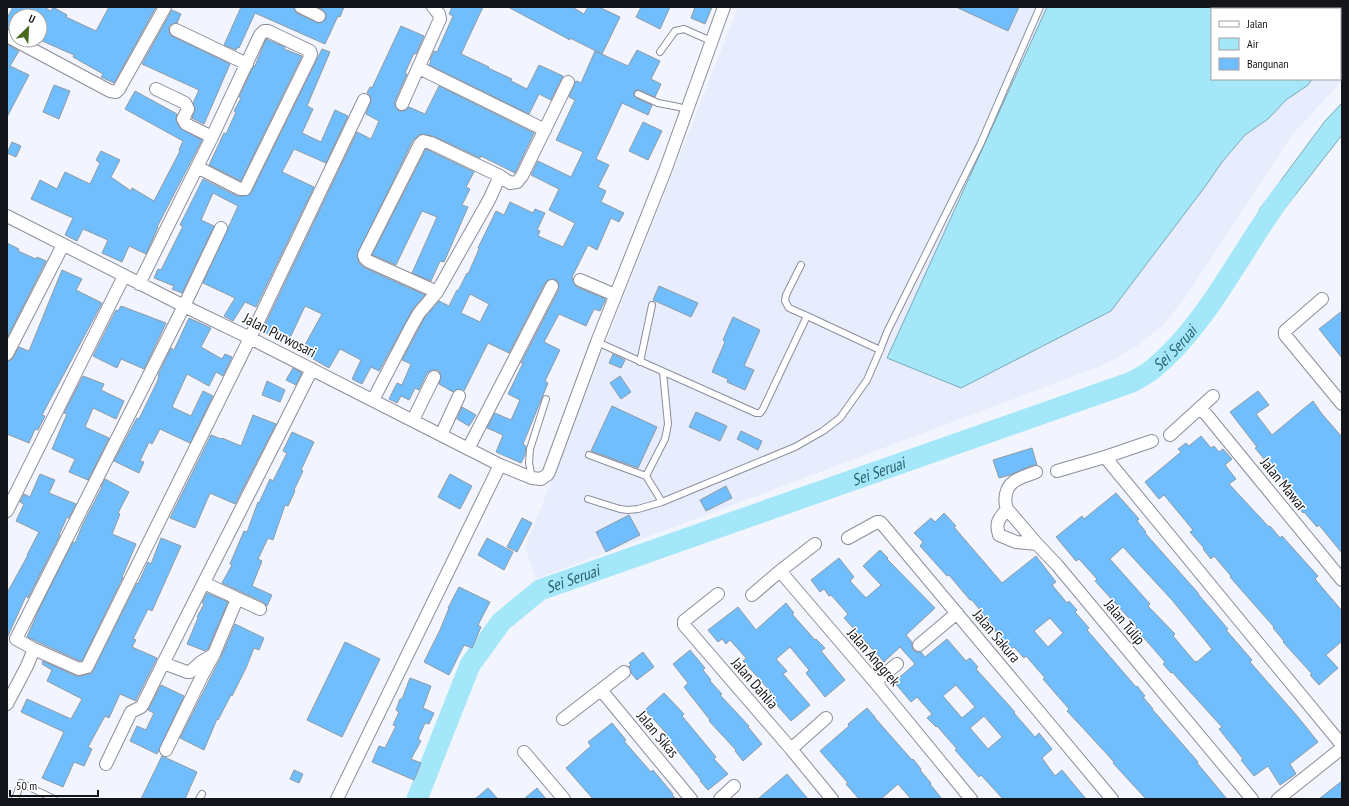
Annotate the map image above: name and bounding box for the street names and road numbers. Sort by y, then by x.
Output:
street label: Jalan Purwosari [239,308,320,362]
street label: Jalan Mawar [1256,453,1312,515]
street label: Jalan Tulip [1100,595,1150,649]
street label: Jalan Sakura [969,605,1025,667]
street label: Jalan Anggrek [843,623,905,690]
street label: Jalan Dahlia [727,653,783,713]
street label: Jalan Sikas [632,706,683,761]

